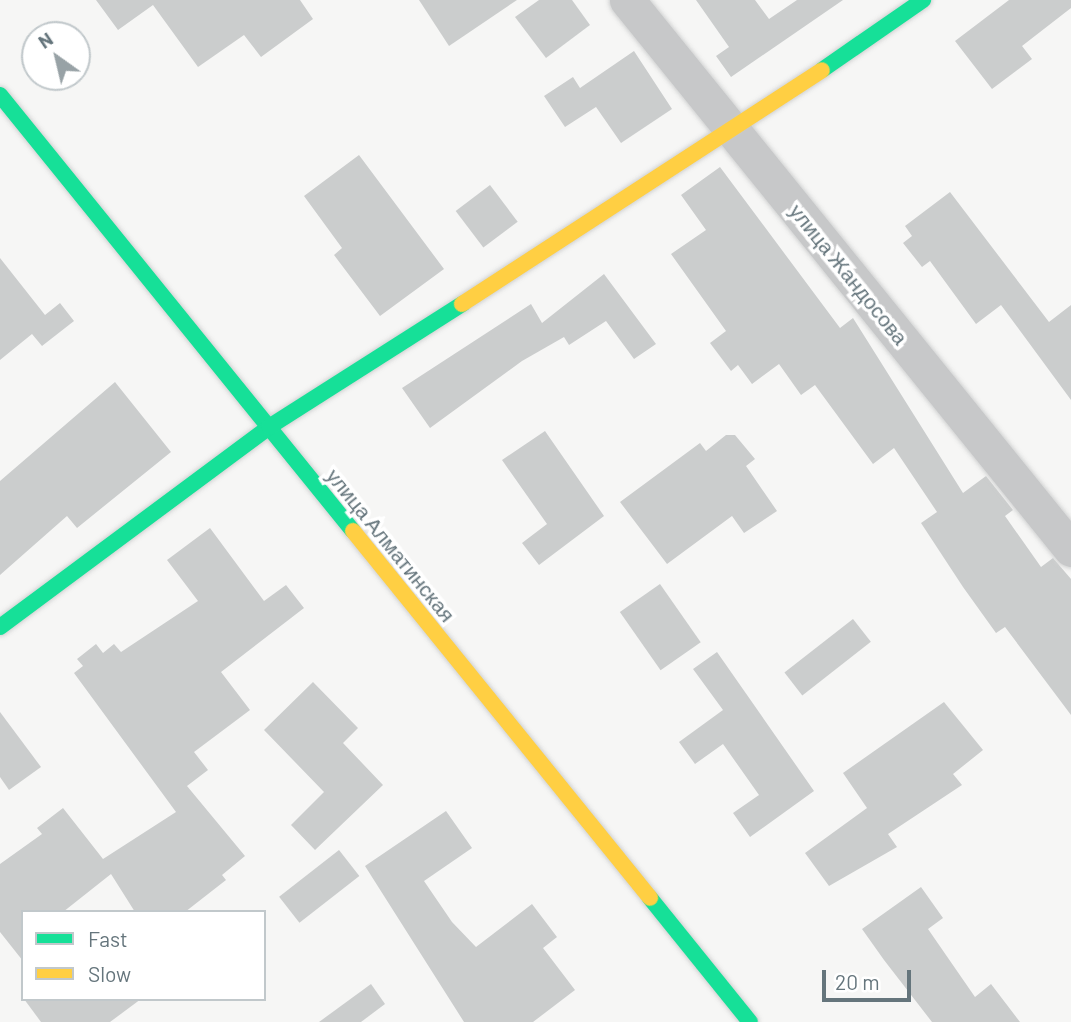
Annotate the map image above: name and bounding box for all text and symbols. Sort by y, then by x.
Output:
north arrow [21,21,91,91]
text: N [33,27,57,53]
street label: улица Жандосова [785,199,913,349]
street label: улица Алматинская [321,463,461,627]
legend [21,910,266,1001]
text: Fast [88,926,128,951]
scale bar [826,956,915,1000]
text: Slow [88,961,131,986]
text: 20 m [835,969,880,994]

